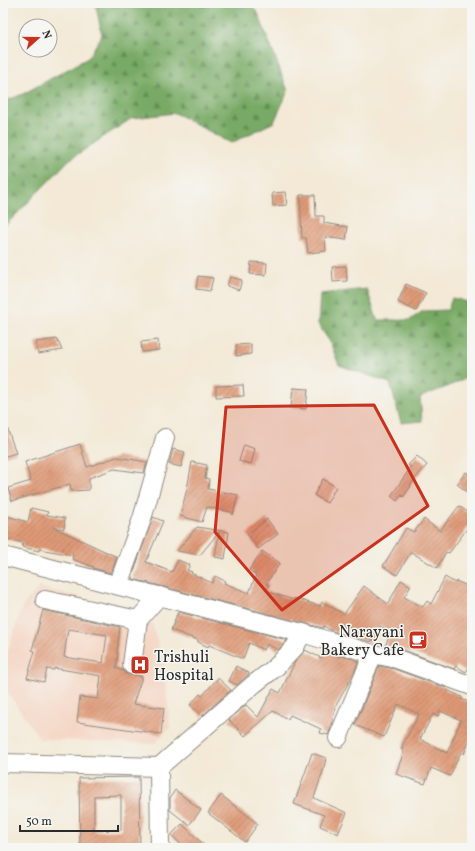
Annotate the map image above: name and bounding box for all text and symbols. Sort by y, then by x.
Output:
north arrow [18,18,58,58]
text: N [38,29,54,41]
place label: Narayani Bakery Cafe [320,622,404,662]
cafe icon: Narayani Bakery Cafe [407,629,429,651]
place label: Trishuli Hospital [154,647,214,687]
hospital icon: Trishuli Hospital [129,654,151,676]
scale bar [20,807,118,833]
text: 50 m [26,814,52,830]

